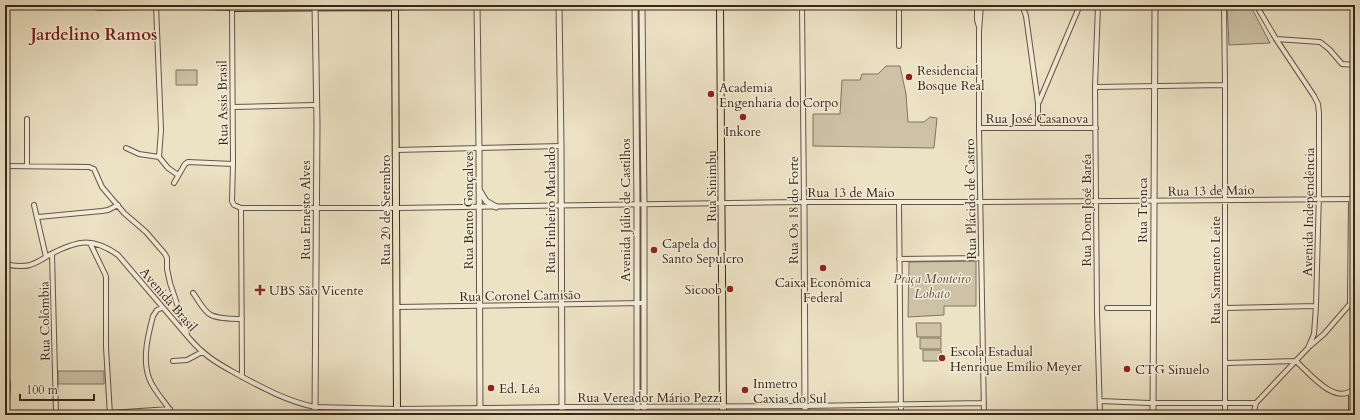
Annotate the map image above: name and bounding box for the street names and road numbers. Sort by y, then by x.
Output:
street label: Rua Assis Brasil [213,60,233,146]
street label: Rua José Casanova [986,110,1089,128]
street label: Avenida Júlio de Castilhos [617,138,635,282]
street label: Rua Plácido de Castro [961,138,981,260]
street label: Rua Pinheiro Machado [542,147,560,273]
street label: Avenida Independência [1299,147,1319,277]
street label: Rua Sinimbu [703,150,721,222]
street label: Rua Bento Gonçalves [460,151,478,269]
street label: Rua Dom José Baréa [1078,153,1096,267]
street label: Rua 20 de Setembro [377,155,395,265]
street label: Rua Os 18 do Forte [785,156,803,264]
street label: Rua Ernesto Alves [297,160,315,260]
street label: Rua Tronca [1134,177,1152,243]
street label: Rua 13 de Maio [1167,181,1255,201]
street label: Rua 13 de Maio [808,184,894,202]
street label: Rua Sarmento Leite [1207,216,1225,324]
street label: Avenida Brasil [135,264,202,336]
street label: Rua Colômbia [35,281,55,361]
street label: Rua Coronel Camisão [459,286,581,306]
street label: Rua Vereador Mário Pezzi [578,389,723,407]

